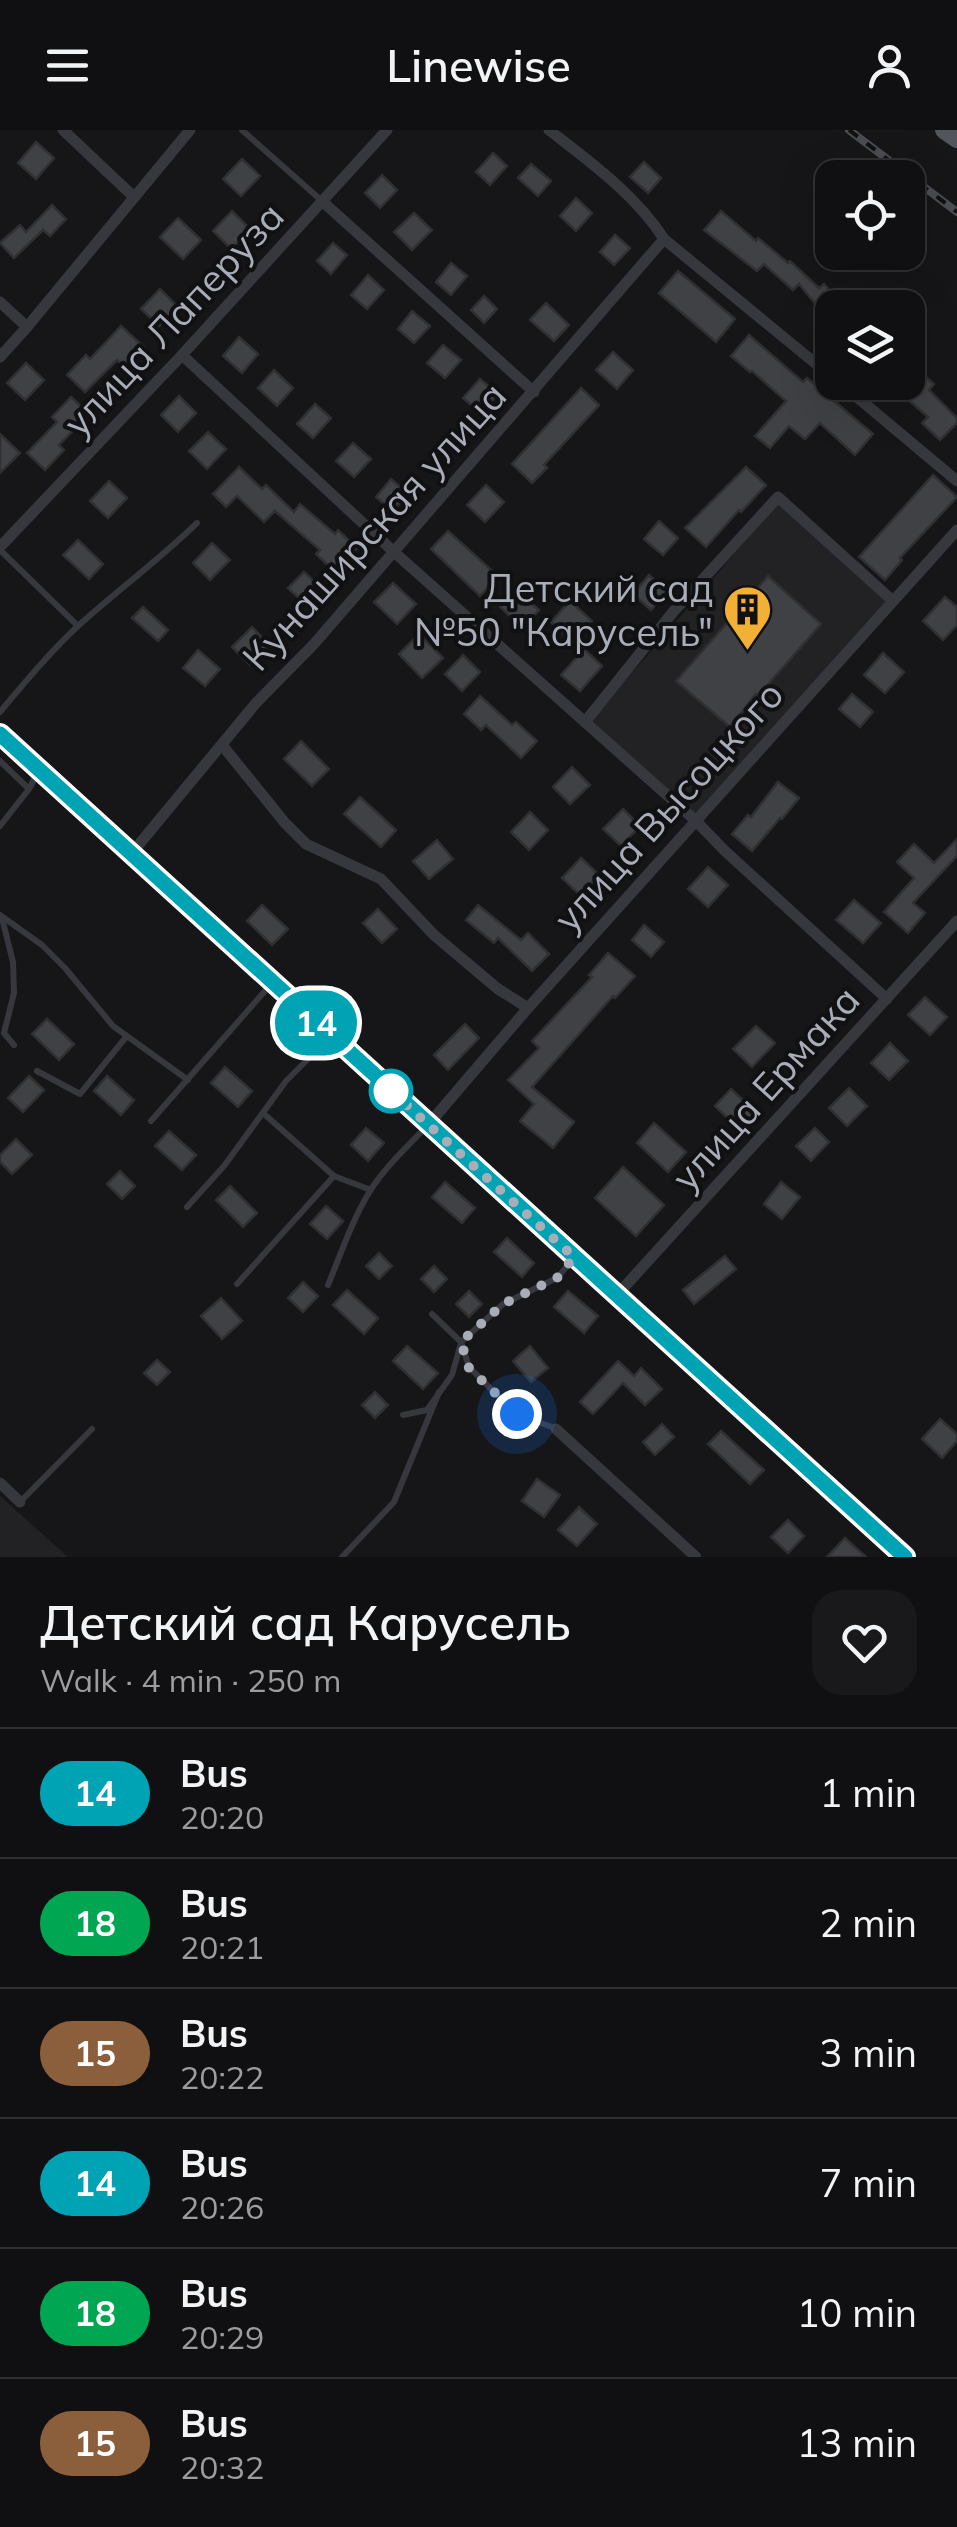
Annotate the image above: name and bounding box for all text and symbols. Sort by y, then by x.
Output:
text: Linewise [386,37,571,93]
icon: menu [40,38,95,93]
icon: person [862,38,917,93]
map controls [815,160,925,400]
button: locate [815,160,925,270]
street label: улица Лаперуза [52,192,294,446]
button: layers [815,290,925,400]
street label: Кунаширская улица [232,372,516,680]
place label: Детский сад №50 "Карусель" [414,564,713,656]
building icon: Детский сад №50 "Карусель" [722,584,774,652]
street label: улица Высоцкого [543,671,793,941]
street label: улица Ермака [661,976,869,1200]
line badge: 14 [271,990,361,1056]
text: 14 [295,1001,337,1045]
unlabelled marker [370,1070,412,1112]
your location [492,1389,542,1439]
button: heart [812,1590,917,1695]
text: Детский сад Карусель [40,1592,571,1652]
text: Walk · 4 min · 250 m [40,1660,341,1700]
text: Bus [180,1749,248,1797]
text: 1 min [820,1769,917,1817]
text: 14 [74,1771,116,1815]
text: 20:20 [180,1797,264,1837]
text: Bus [180,1879,248,1927]
text: 2 min [820,1899,917,1947]
text: 18 [74,1901,116,1945]
text: 20:21 [180,1927,264,1967]
text: Bus [180,2009,248,2057]
text: 3 min [820,2029,917,2077]
text: 15 [74,2031,116,2075]
text: 20:22 [180,2057,264,2097]
text: Bus [180,2139,248,2187]
text: 7 min [820,2159,917,2207]
text: 14 [74,2161,116,2205]
text: 20:26 [180,2187,264,2227]
text: Bus [180,2269,248,2317]
text: 10 min [797,2289,917,2337]
text: 18 [74,2291,116,2335]
text: 20:29 [180,2317,264,2357]
text: Bus [180,2399,248,2447]
text: 13 min [797,2419,917,2467]
text: 15 [74,2421,116,2465]
text: 20:32 [180,2447,264,2487]

